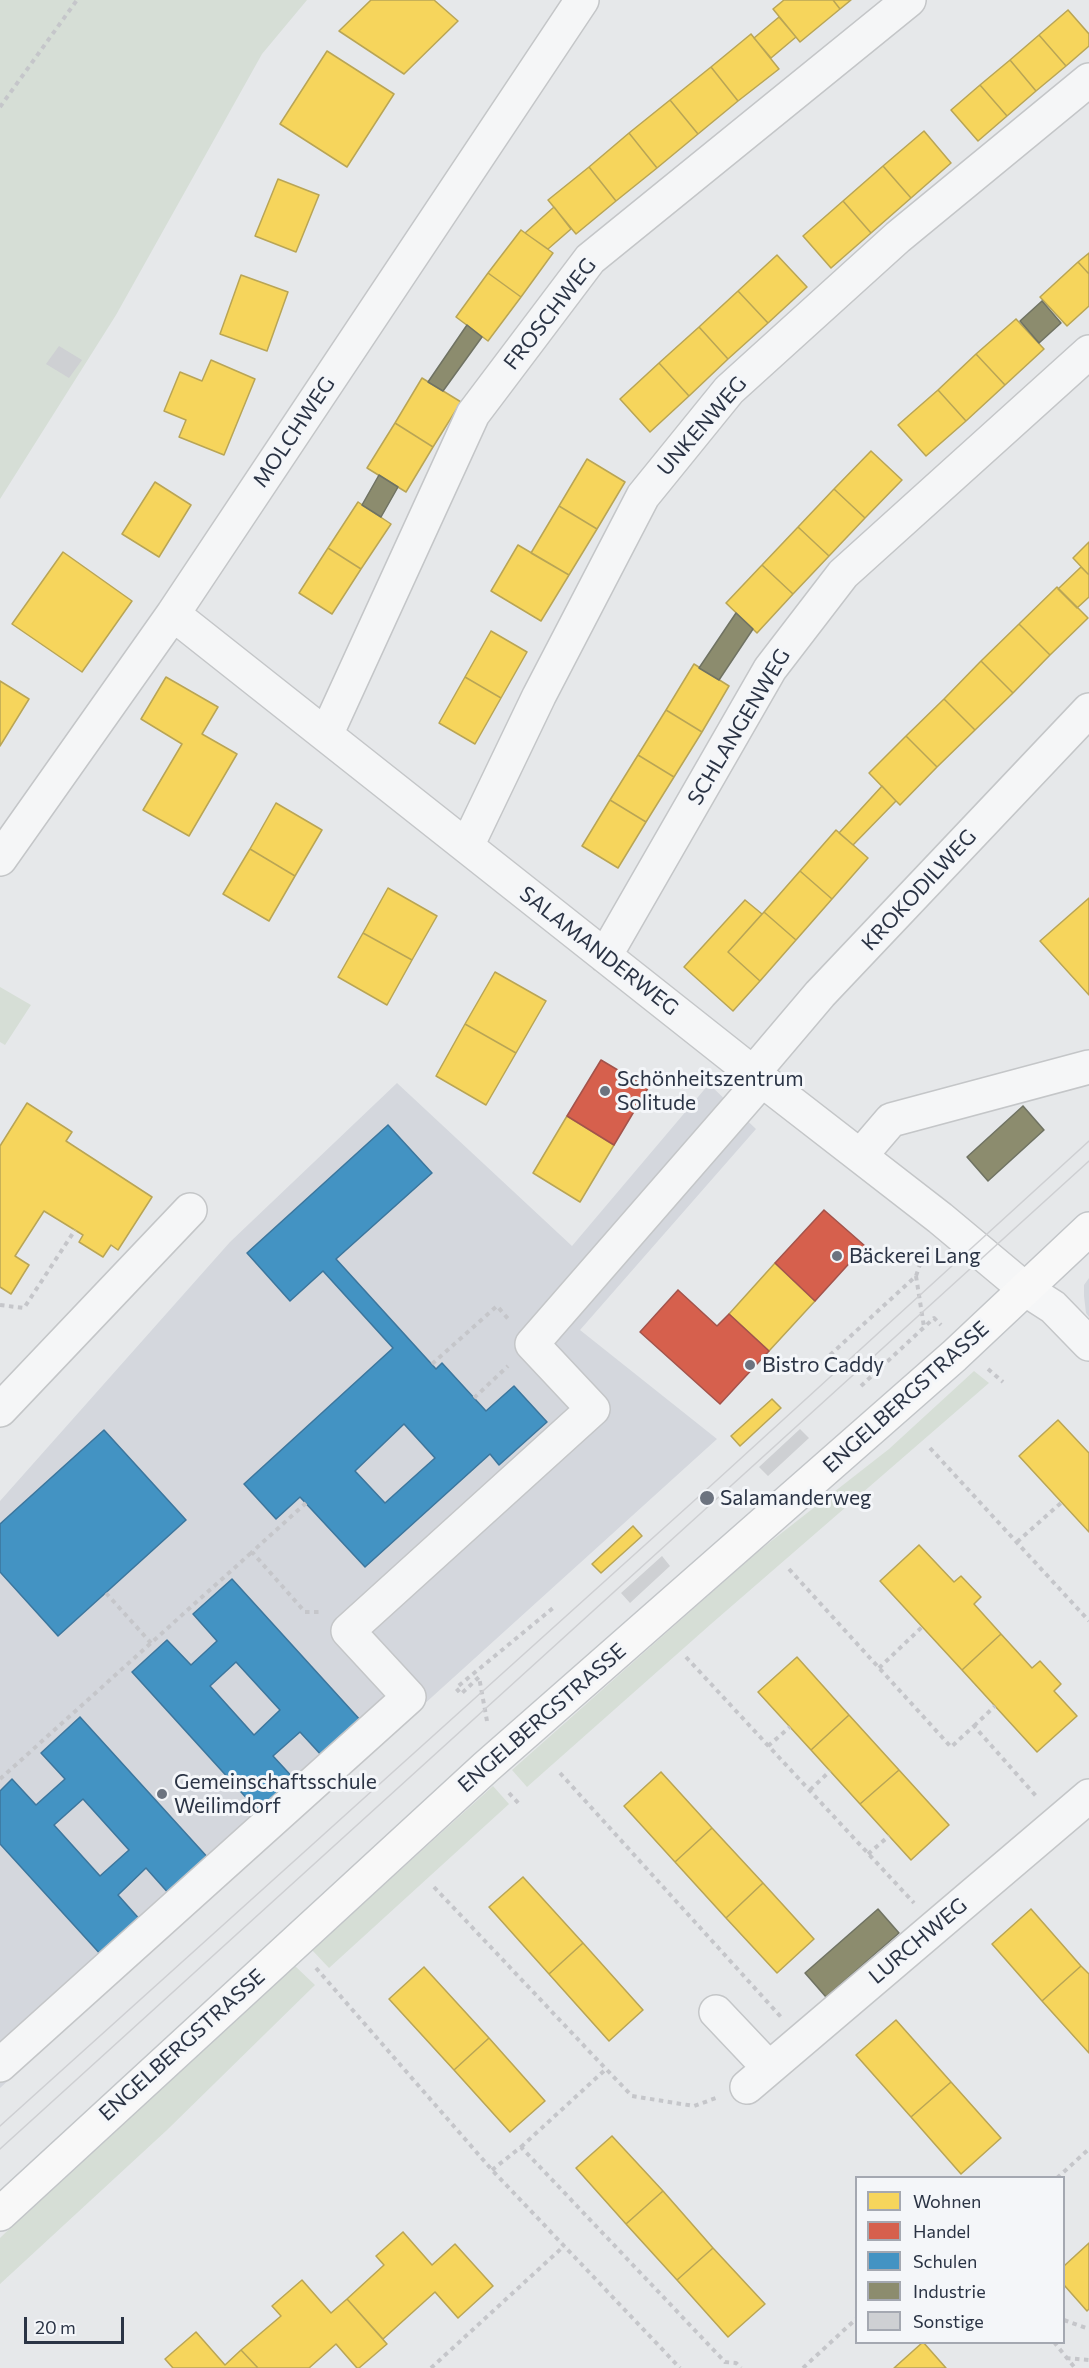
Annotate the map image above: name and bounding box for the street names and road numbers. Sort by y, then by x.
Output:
street label: FROSCHWEG [499,253,601,375]
street label: UNKENWEG [652,371,752,481]
street label: MOLCHWEG [248,372,340,492]
street label: SCHLANGENWEG [682,644,796,810]
street label: KROKODILWEG [856,824,982,956]
street label: SALAMANDERWEG [515,881,683,1021]
street label: ENGELBERGSTRASSE [818,1316,994,1478]
street label: ENGELBERGSTRASSE [453,1638,631,1798]
street label: LURCHWEG [864,1893,972,1989]
street label: ENGELBERGSTRASSE [94,1964,270,2126]

